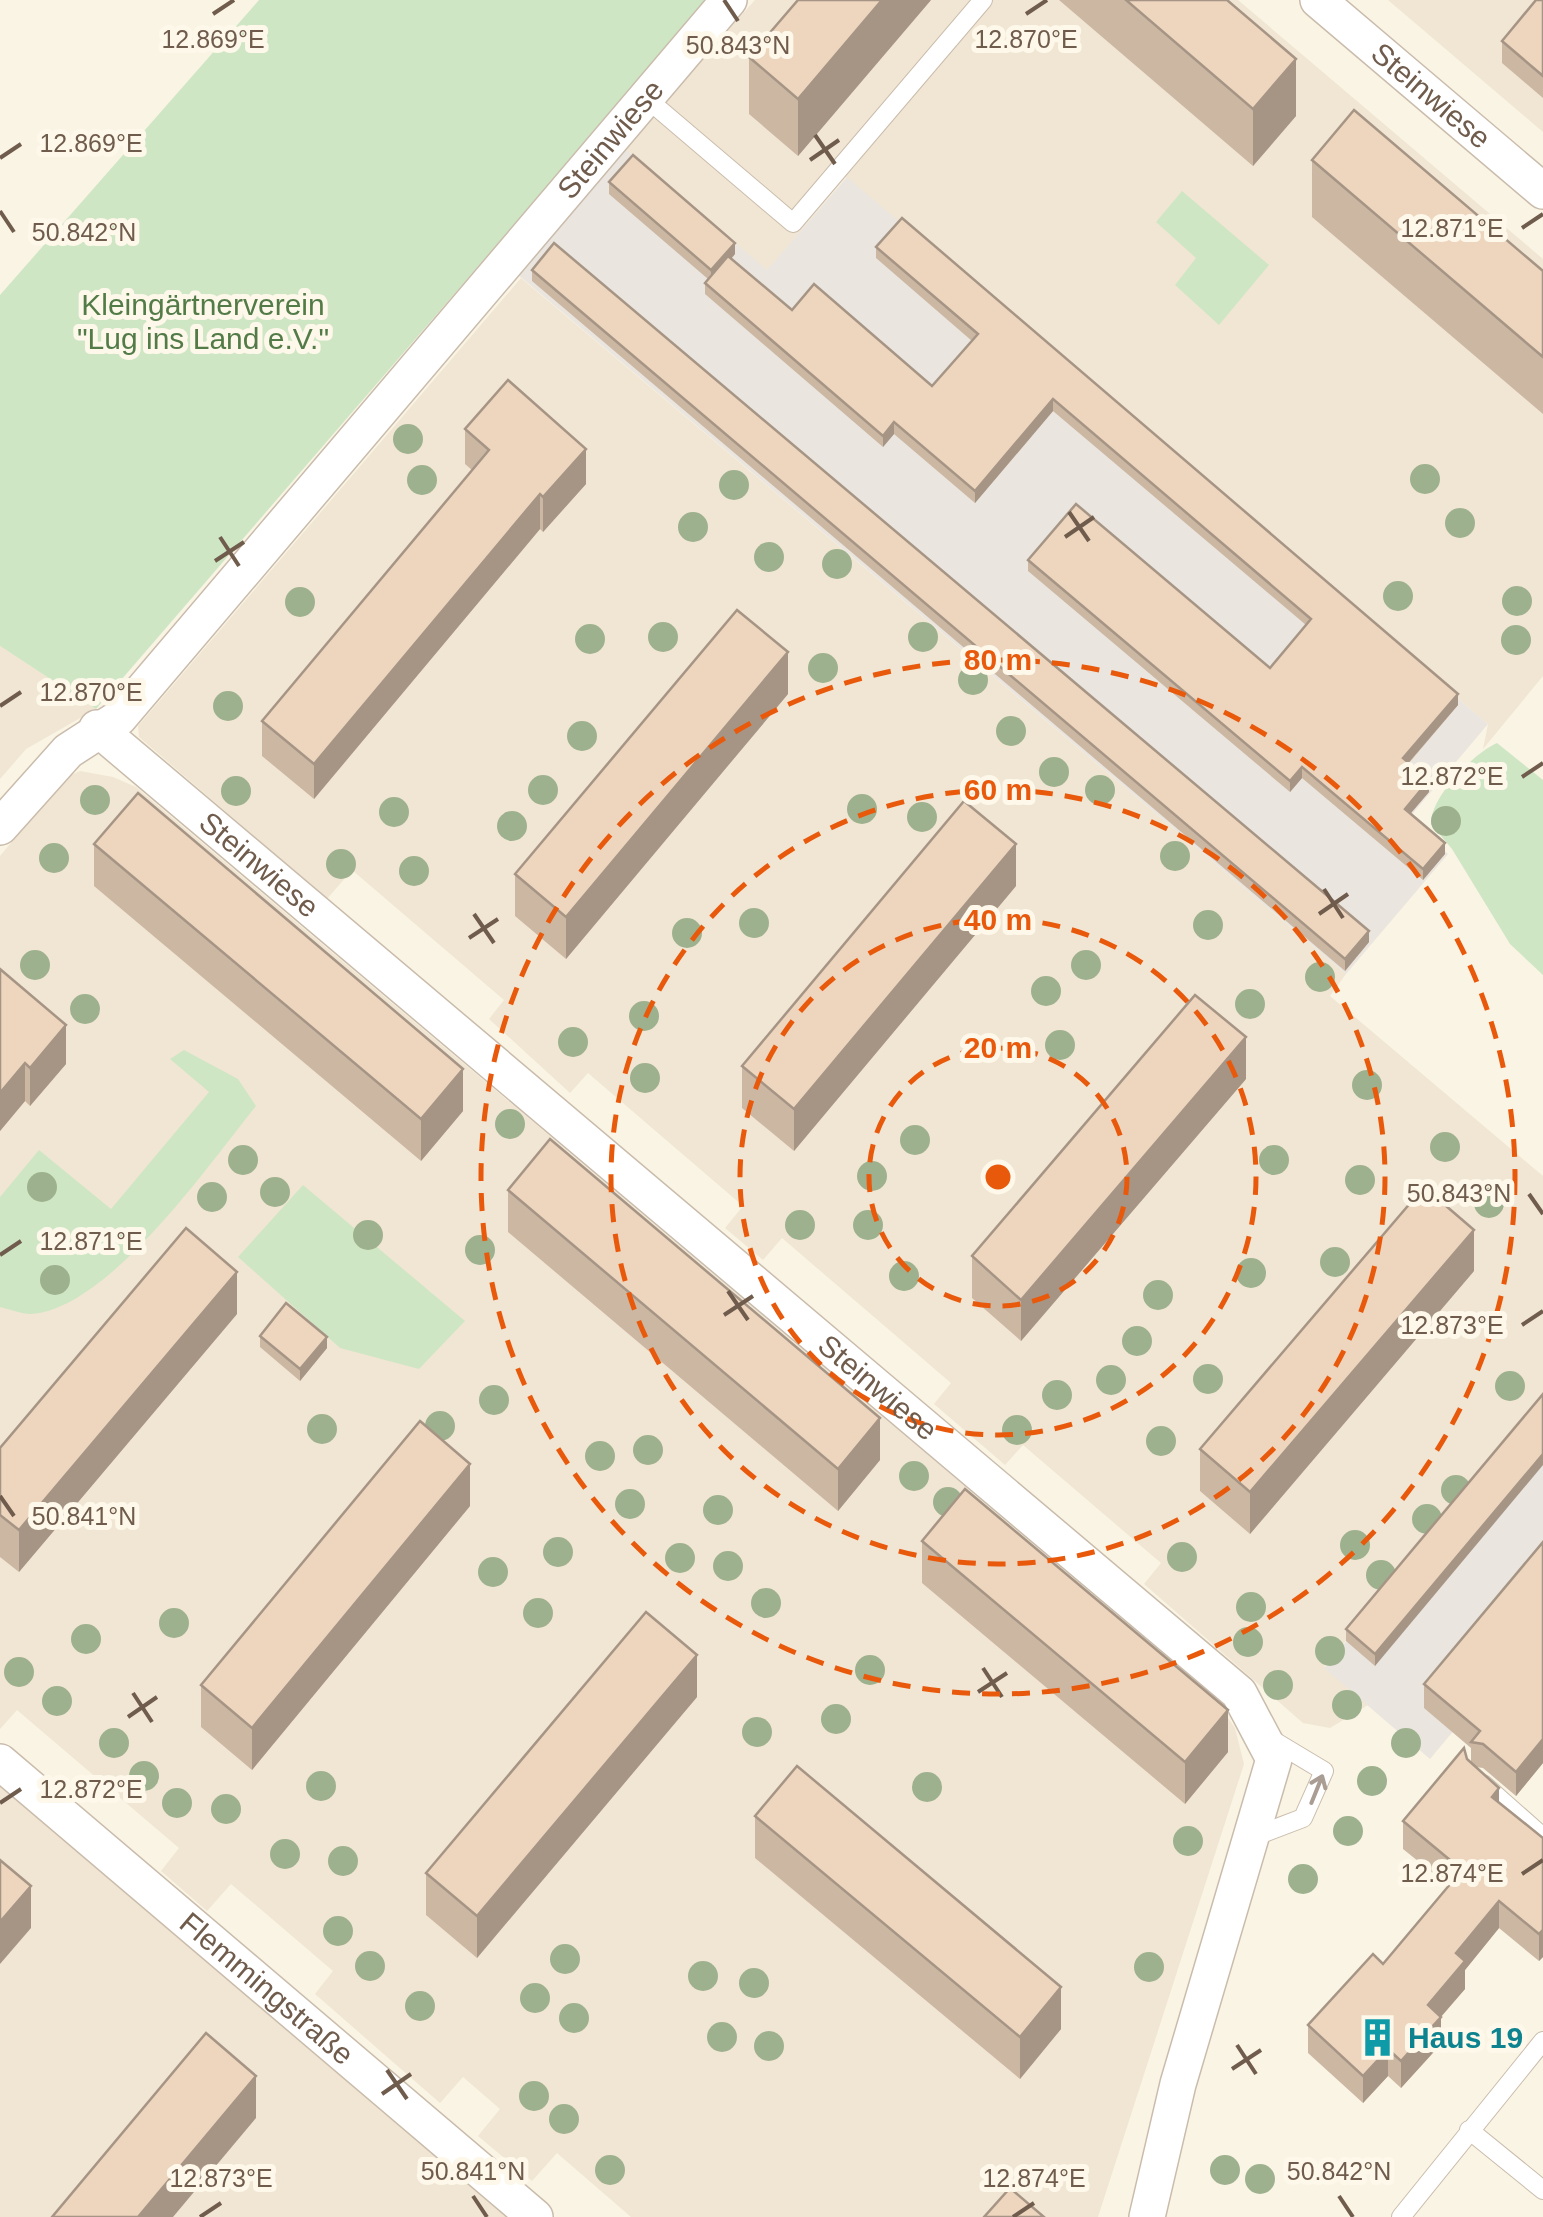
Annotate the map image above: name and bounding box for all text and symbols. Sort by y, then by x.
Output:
text: 12.869°E [161,25,265,53]
text: 12.870°E [974,25,1078,53]
text: 50.843°N [686,31,790,59]
street label: Steinwiese [1365,36,1497,155]
street label: Steinwiese [551,73,670,205]
text: 12.869°E [39,129,143,157]
text: 12.871°E [1400,214,1504,242]
text: 50.842°N [32,218,136,246]
park label: Kleingärtnerverein "Lug ins Land e.V." [77,288,329,355]
text: 80 m [964,643,1032,676]
text: 12.870°E [39,678,143,706]
text: 12.872°E [1400,762,1504,790]
text: 60 m [964,773,1032,806]
street label: Steinwiese [193,805,325,924]
text: 40 m [964,903,1032,936]
text: 20 m [964,1031,1032,1064]
centre of rings [980,1159,1016,1195]
text: 50.843°N [1407,1179,1511,1207]
text: 12.871°E [39,1227,143,1255]
text: 12.873°E [1400,1311,1504,1339]
street label: Steinwiese [812,1328,944,1447]
text: 50.841°N [32,1502,136,1530]
one-way arrow [1309,1774,1327,1804]
text: 12.872°E [39,1775,143,1803]
text: 12.874°E [1400,1859,1504,1887]
street label: Flemmingstraße [174,1906,360,2071]
building icon: Haus 19 [1357,2017,1399,2059]
place label: Haus 19 [1408,2021,1523,2054]
text: 50.841°N [421,2157,525,2185]
text: 50.842°N [1287,2157,1391,2185]
text: 12.873°E [169,2164,273,2192]
text: 12.874°E [982,2164,1086,2192]

